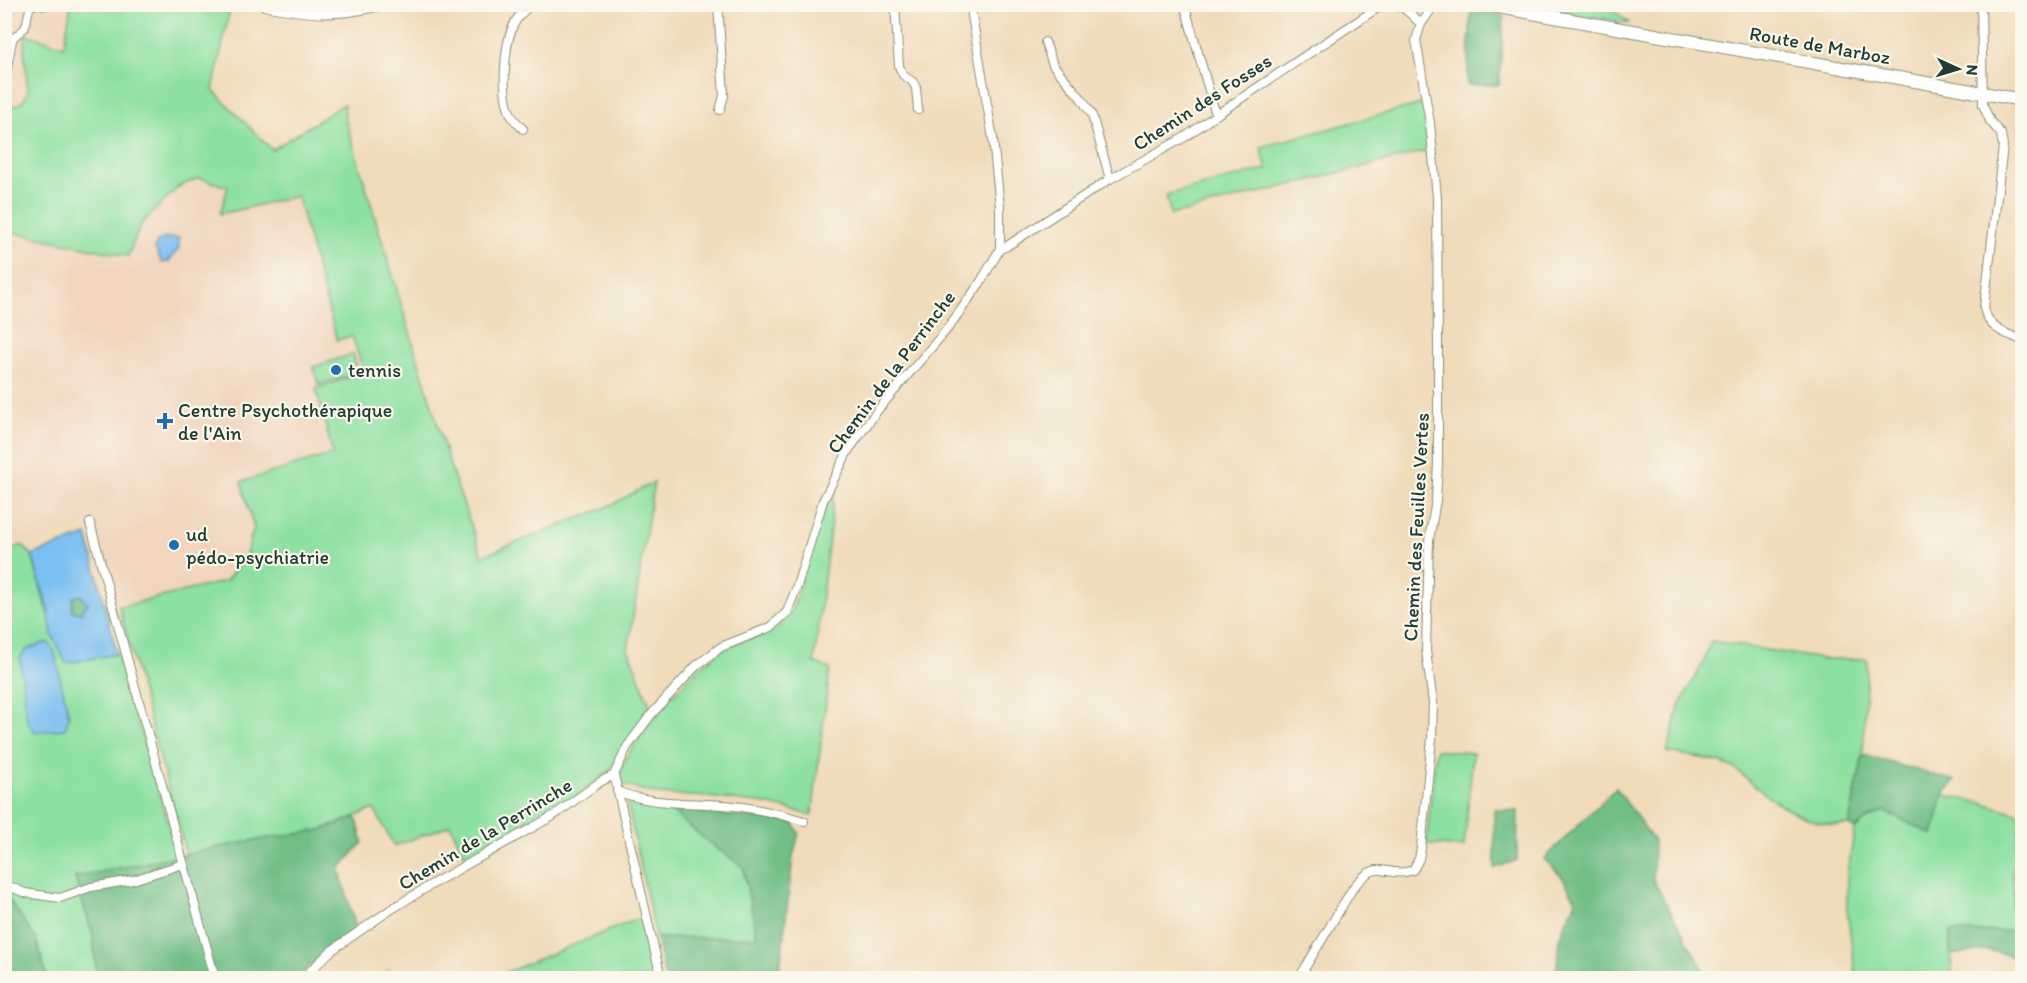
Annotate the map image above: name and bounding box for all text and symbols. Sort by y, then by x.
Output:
street label: Route de Marboz [1748,21,1892,69]
north arrow [1928,39,1988,99]
street label: Chemin des Fosses [1128,48,1276,156]
text: N [1963,64,1982,76]
street label: Chemin de la Perrinche [822,286,960,458]
place label: tennis [348,358,401,382]
marker: tennis [329,363,343,377]
place label: Centre Psychothérapique de l'Ain [178,398,392,445]
marker: Centre Psychothérapique de l'Ain [156,412,174,430]
street label: Chemin des Feuilles Vertes [1398,412,1434,642]
place label: ud pédo-psychiatrie [186,522,329,569]
marker: ud pédo-psychiatrie [167,538,181,552]
street label: Chemin de la Perrinche [394,773,576,895]

